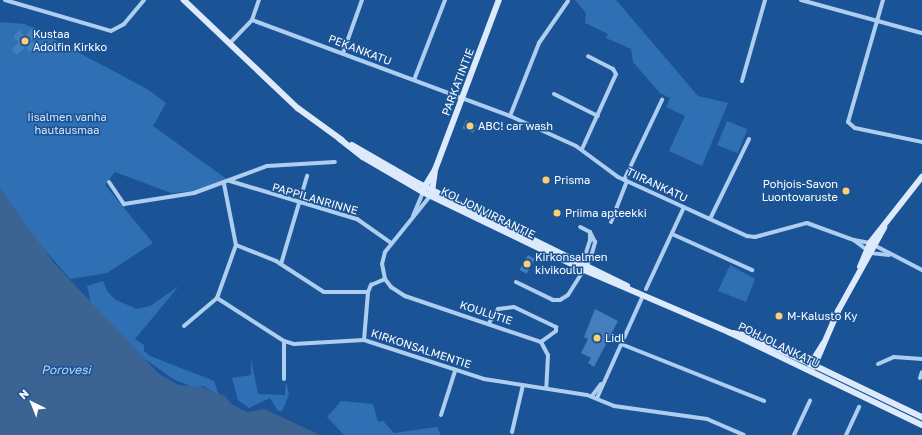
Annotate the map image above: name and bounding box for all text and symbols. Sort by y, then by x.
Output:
place label: Kustaa Adolfin Kirkko [33,28,107,54]
street label: PEKANKATU [327,32,393,68]
marker: Kustaa Adolfin Kirkko [20,36,30,46]
street label: PARKATINTIE [439,46,477,118]
park label: Iisalmen vanha hautausmaa [27,111,107,137]
place label: ABC! car wash [478,119,553,133]
marker: ABC! car wash [465,121,475,131]
street label: TIIRANKATU [624,165,690,205]
place label: Prisma [554,173,590,187]
marker: Prisma [541,175,551,185]
place label: Pohjois-Savon Luontovaruste [762,178,838,204]
street label: PAPPILANRINNE [271,180,359,218]
street label: KOLJONVIRRANTIE [439,184,537,242]
marker: Pohjois-Savon Luontovaruste [841,186,851,196]
place label: Priima apteekki [565,206,647,220]
marker: Priima apteekki [552,208,562,218]
place label: Kirkonsalmen kivikoulu [535,251,608,277]
marker: Kirkonsalmen kivikoulu [522,259,532,269]
street label: KOULUTIE [458,298,514,328]
place label: M-Kalusto Ky [787,309,857,323]
marker: M-Kalusto Ky [774,311,784,321]
street label: POHJOLANKATU [736,319,822,371]
street label: KIRKONSALMENTIE [369,327,473,371]
place label: Lidl [605,331,625,345]
marker: Lidl [592,333,602,343]
water label: Porovesi [41,363,91,377]
north arrow [12,383,52,423]
text: N [16,386,31,401]

